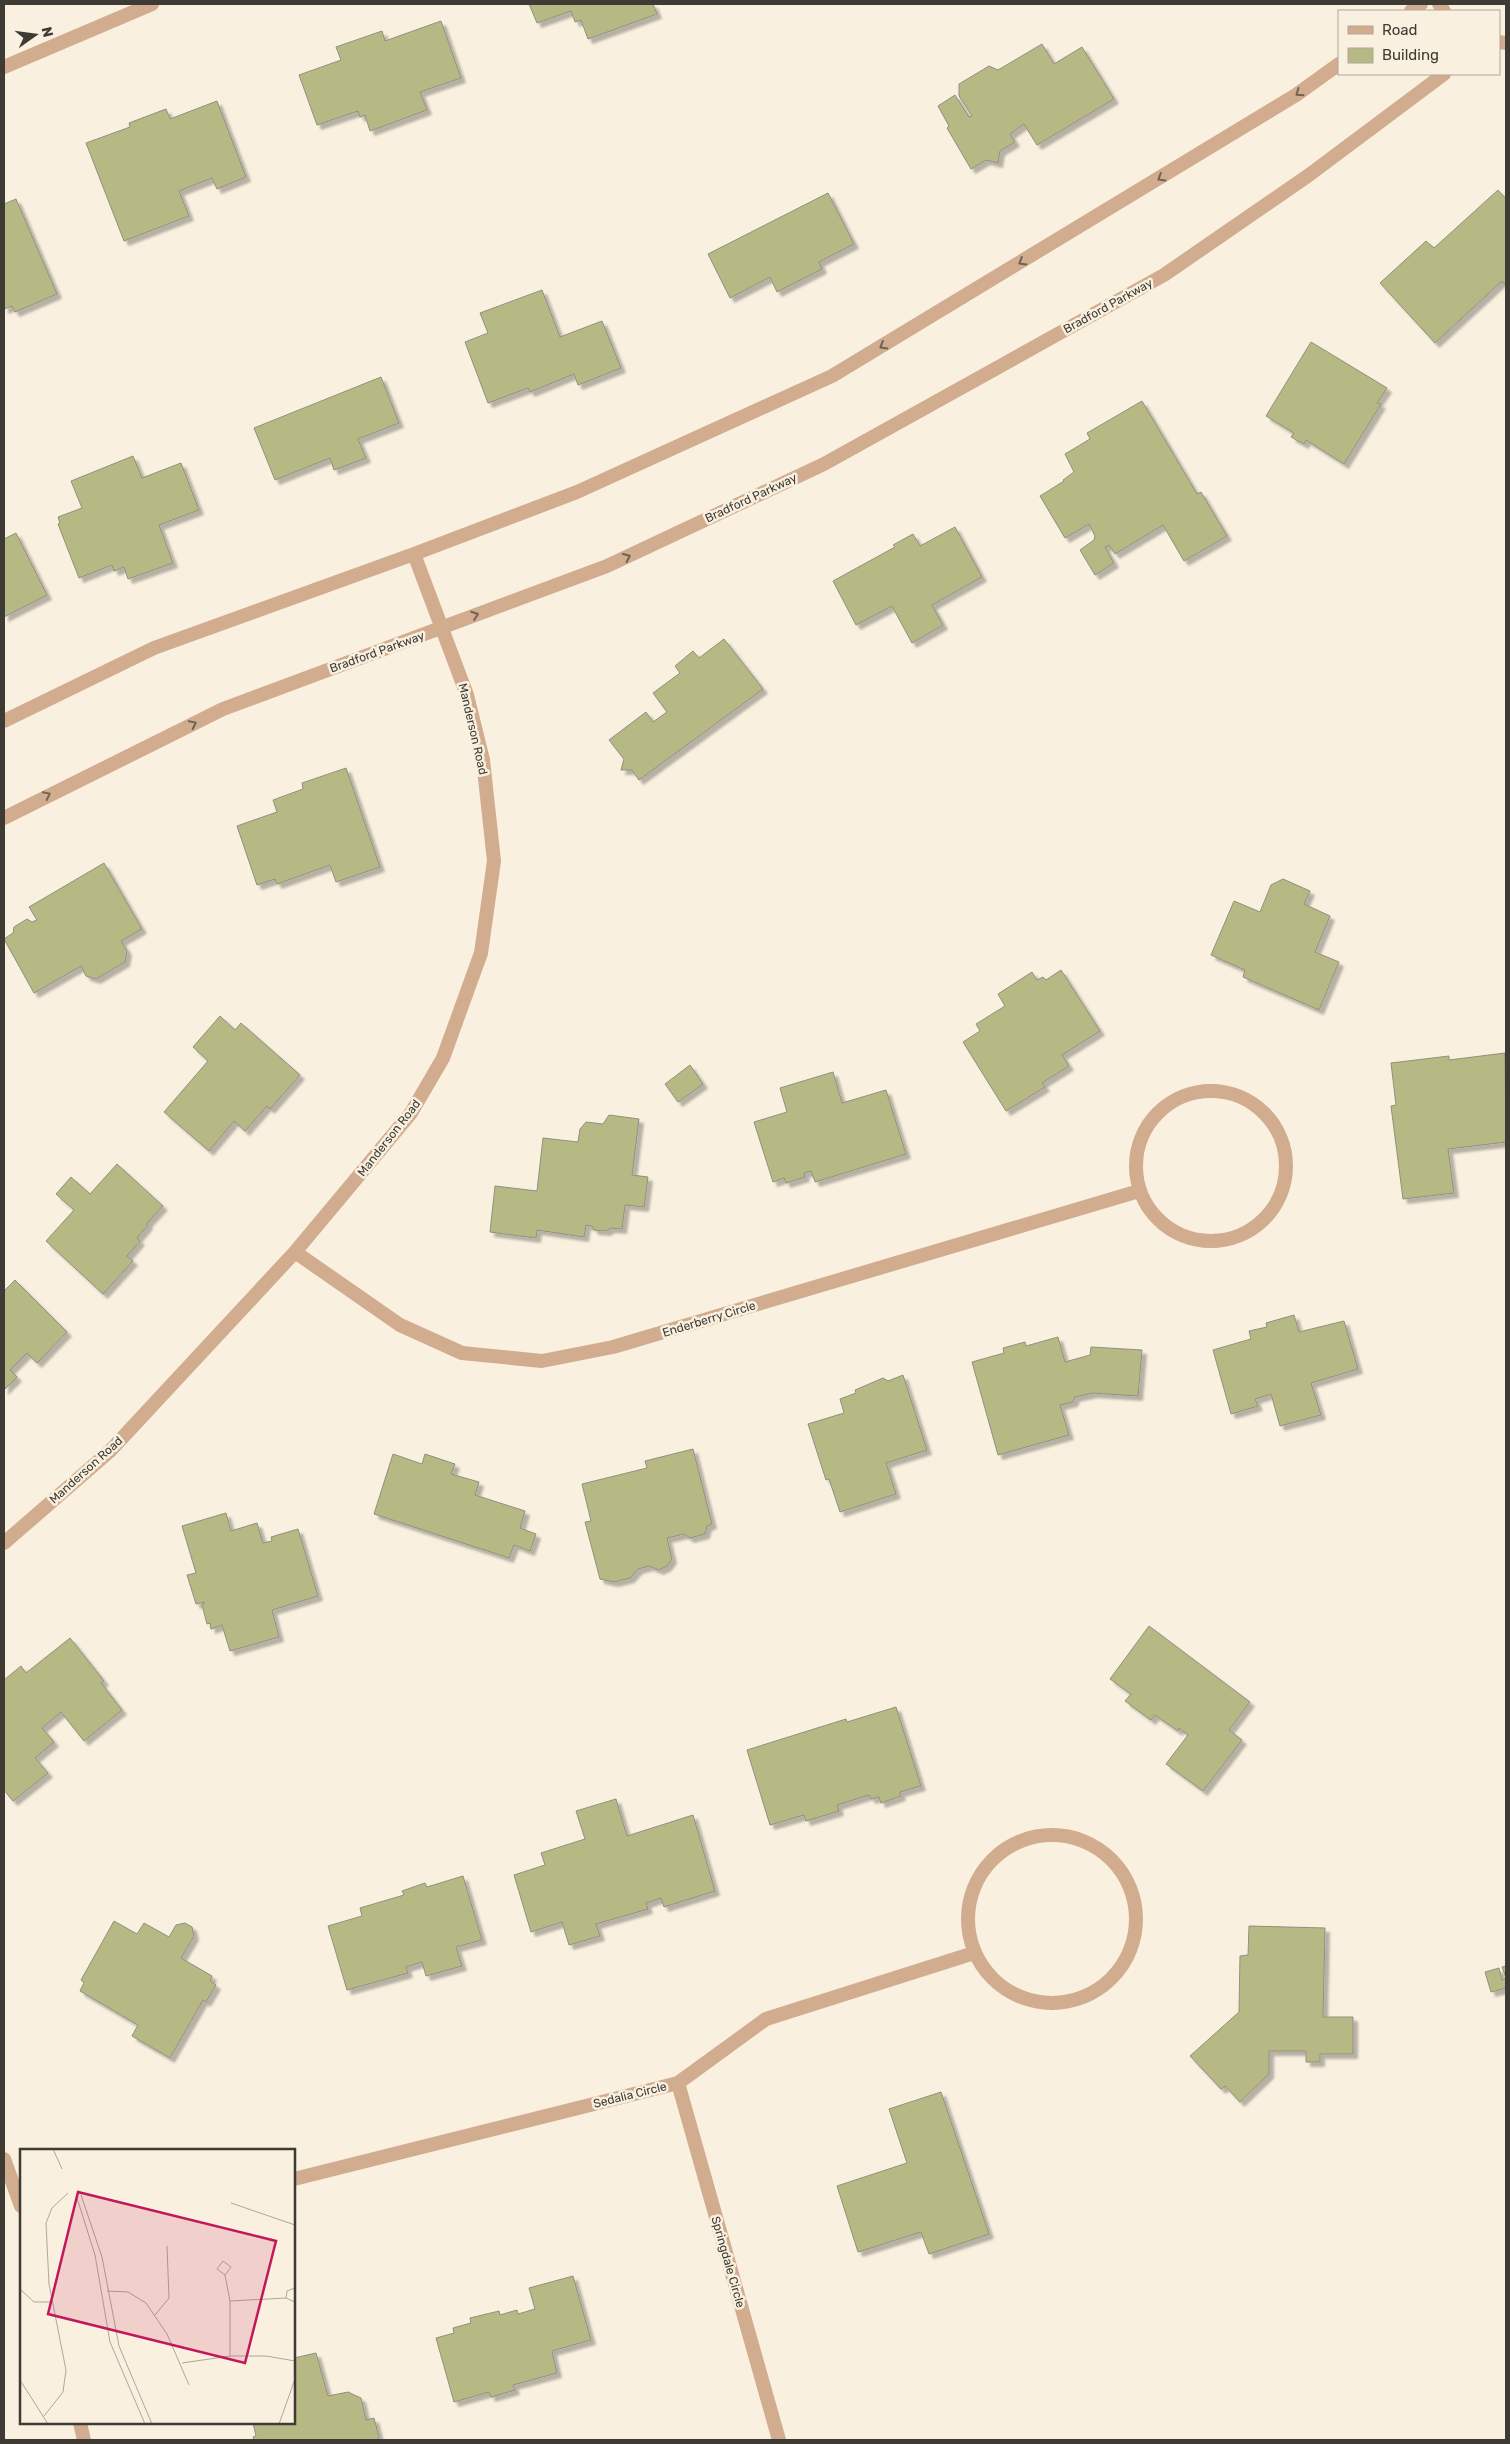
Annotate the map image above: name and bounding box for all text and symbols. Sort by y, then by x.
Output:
north arrow [10,10,60,60]
legend [1338,10,1500,75]
text: Road [1382,21,1418,39]
text: N [38,25,57,39]
text: Building [1382,46,1439,64]
one-way arrow [1296,87,1305,96]
one-way arrow [1157,171,1166,181]
one-way arrow [1018,255,1027,265]
street label: Bradford Parkway [1061,276,1155,336]
one-way arrow [879,339,888,349]
street label: Bradford Parkway [703,470,799,525]
one-way arrow [621,553,630,563]
one-way arrow [470,611,479,621]
street label: Bradford Parkway [328,628,427,676]
street label: Manderson Road [456,682,490,776]
one-way arrow [188,719,197,730]
one-way arrow [42,791,51,801]
street label: Manderson Road [355,1097,423,1179]
street label: Enderberry Circle [661,1298,758,1340]
street label: Manderson Road [47,1434,125,1506]
street label: Sedalia Circle [592,2079,668,2111]
inset map [20,2149,295,2424]
street label: Springdale Circle [708,2215,748,2310]

